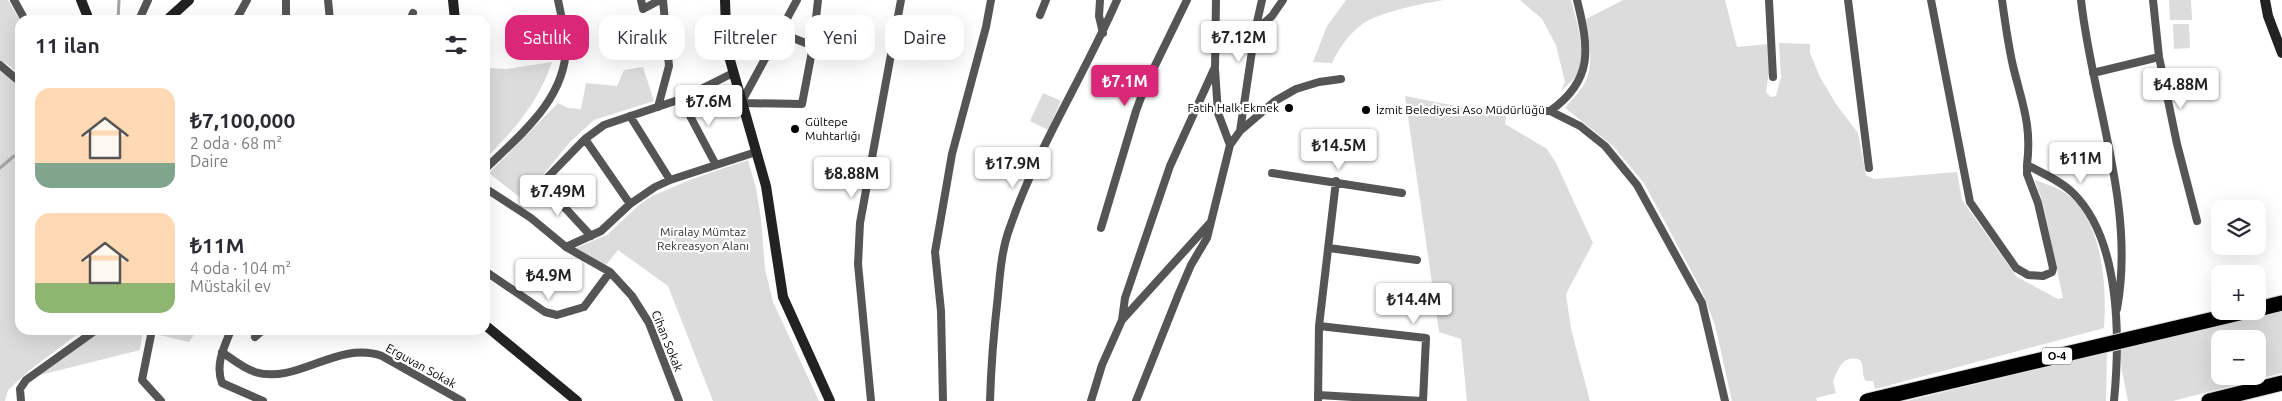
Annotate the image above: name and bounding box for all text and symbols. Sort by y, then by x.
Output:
chip: Satılık [505,15,589,60]
chip: Kiralık [599,15,685,60]
chip: Filtreler [695,15,795,60]
chip: Yeni [805,15,875,60]
chip: Daire [885,15,964,60]
pin: ₺7.12M [1198,20,1280,63]
text: ₺7.12M [1212,28,1266,46]
icon: filters [442,31,470,59]
text: 11 ilan [35,33,100,57]
pin: ₺7.1M [1090,64,1160,107]
pin: ₺4.88M [2140,68,2222,110]
text: ₺7.1M [1102,72,1148,90]
text: ₺4.88M [2154,75,2208,93]
pin: ₺7.6M [674,84,744,127]
text: ₺7.6M [686,92,732,110]
place label: Fatih Halk Ekmek [1187,101,1279,114]
marker: Fatih Halk Ekmek [1283,102,1295,114]
place label: İzmit Belediyesi Aso Müdürlüğü [1376,103,1545,116]
marker: İzmit Belediyesi Aso Müdürlüğü [1360,104,1372,116]
icon: home [75,108,135,168]
text: ₺7,100,000 [190,108,295,132]
place label: Gültepe Muhtarlığı [805,115,860,142]
marker: Gültepe Muhtarlığı [789,123,801,135]
pin: ₺14.5M [1298,128,1380,171]
text: 2 oda · 68 m² [190,134,282,152]
text: ₺14.5M [1312,136,1366,154]
pin: ₺11M [2051,142,2111,184]
pin: ₺17.9M [972,146,1054,189]
text: ₺11M [2060,149,2102,167]
text: Daire [190,152,228,170]
text: ₺17.9M [986,154,1040,172]
pin: ₺8.88M [811,156,893,199]
text: ₺8.88M [825,164,879,182]
pin: ₺7.49M [517,174,599,217]
text: ₺7.49M [531,182,585,200]
map controls [2211,200,2266,385]
button: layers [2211,200,2266,255]
park label: Miralay Mümtaz Rekreasyon Alanı [657,225,749,252]
icon: home [75,233,135,293]
text: ₺11M [190,233,244,257]
pin: ₺4.9M [514,258,584,301]
text: 4 oda · 104 m² [190,259,291,277]
button: + [2211,265,2266,320]
text: ₺4.9M [526,266,572,284]
text: Müstakil ev [190,277,271,295]
pin: ₺14.4M [1373,282,1455,325]
text: ₺14.4M [1387,290,1441,308]
street label: Cihan Sokak [649,308,686,373]
button: − [2211,330,2266,385]
street label: Erguvan Sokak [384,341,459,390]
road number: O-4 [2042,348,2072,364]

